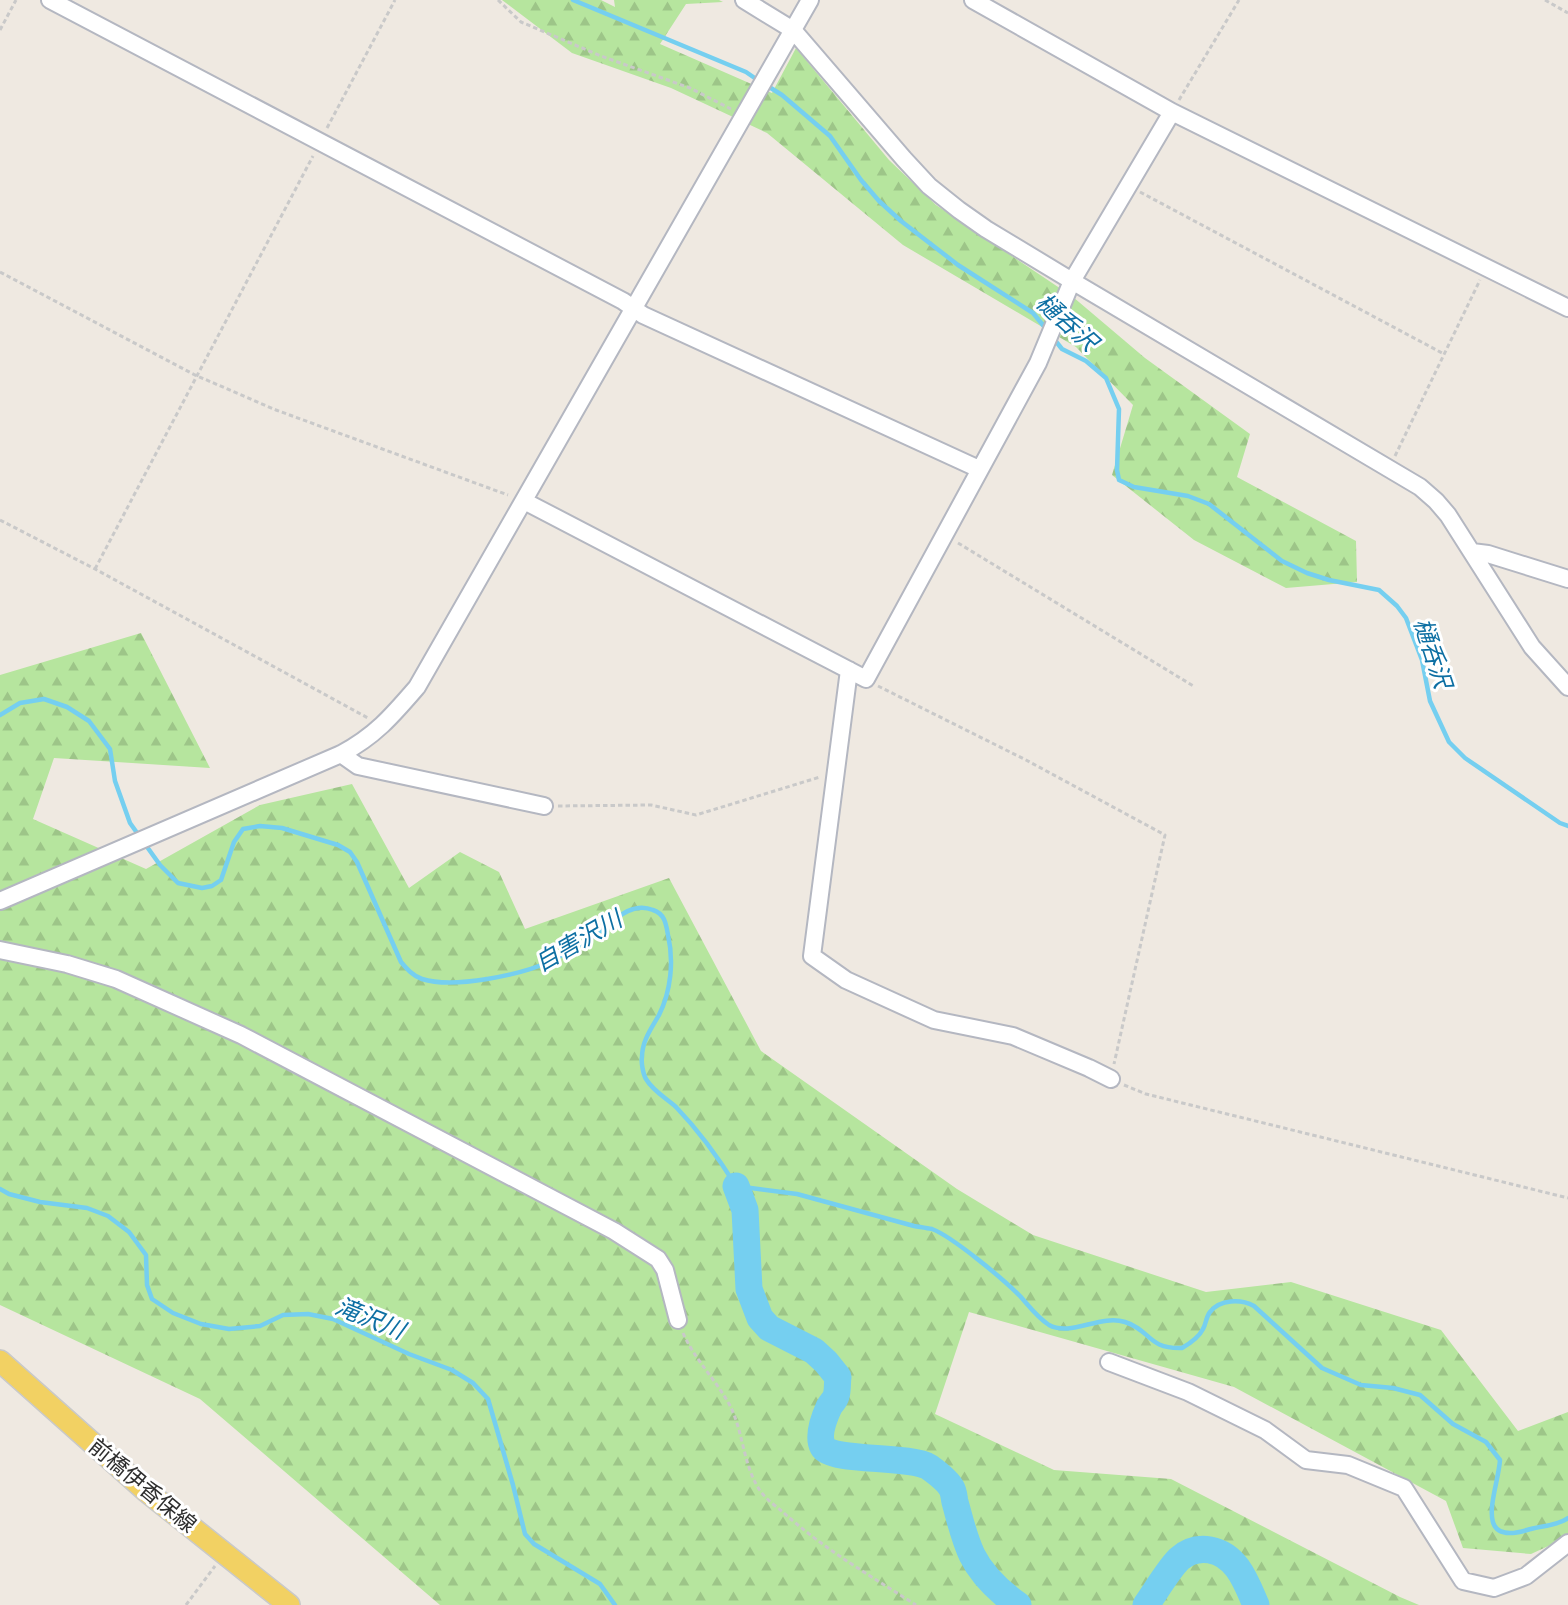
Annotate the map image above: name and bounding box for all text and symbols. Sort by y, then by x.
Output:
water label: 樋呑沢 [1030,286,1106,360]
water label: 樋呑沢 [1407,614,1460,695]
water label: 自害沢川 [529,902,630,978]
water label: 滝沢川 [331,1290,412,1347]
street label: 前橋伊香保線 [83,1432,203,1538]

